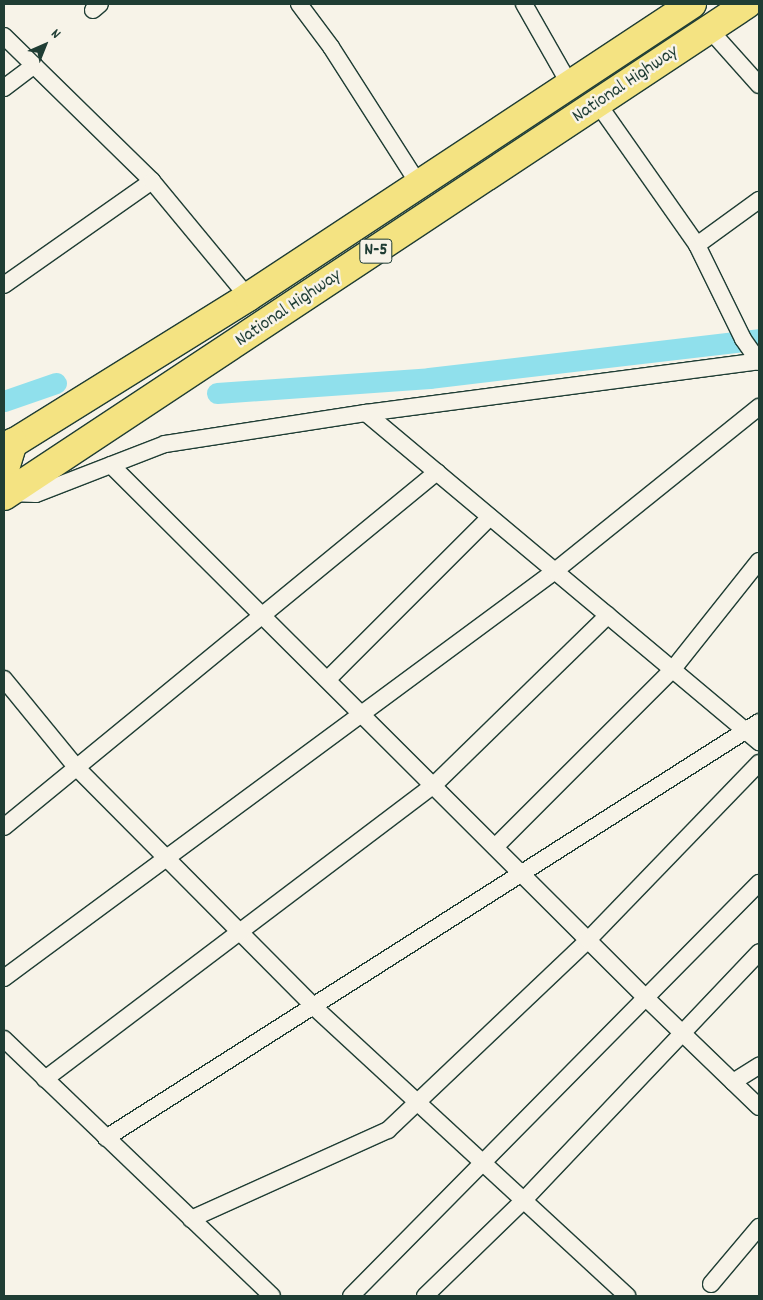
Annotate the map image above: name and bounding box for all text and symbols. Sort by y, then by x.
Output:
north arrow [20,20,70,70]
text: N [46,25,65,44]
street label: National Highway [569,41,683,129]
road number: N-5 [358,236,394,266]
street label: National Highway [232,265,346,353]

